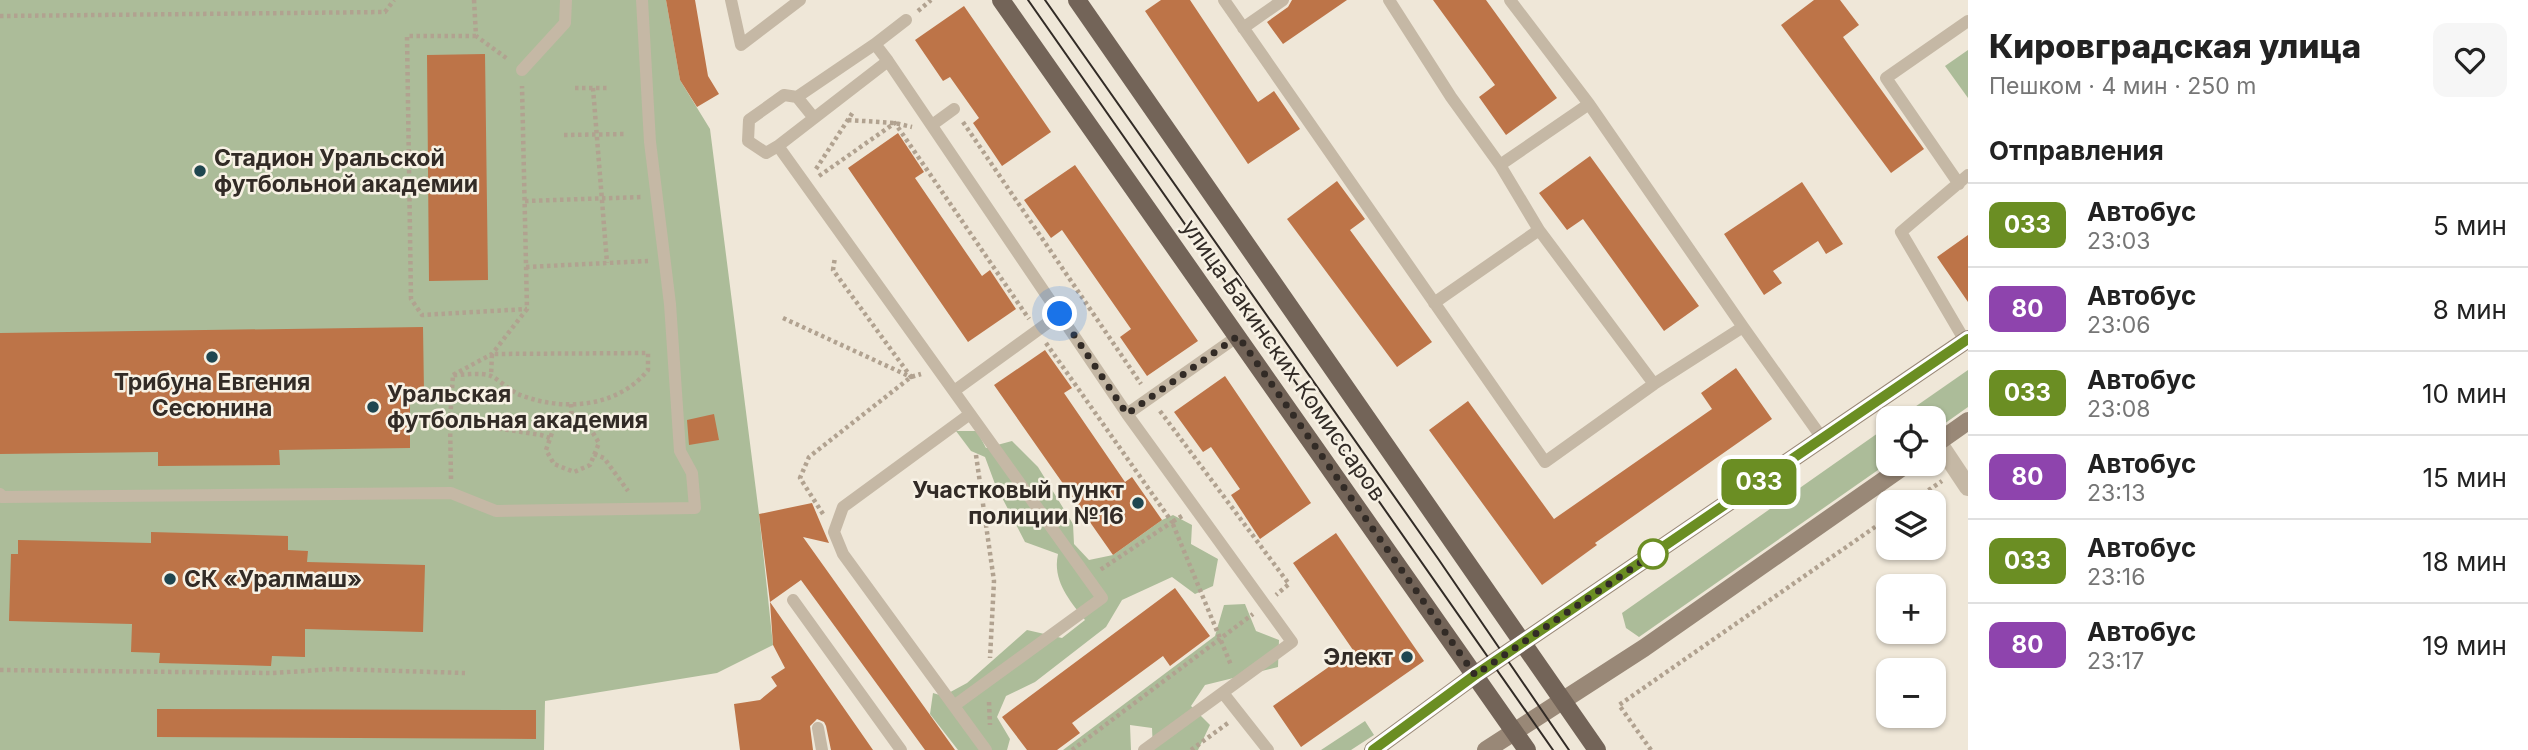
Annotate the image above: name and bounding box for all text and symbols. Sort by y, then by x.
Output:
button: heart [2433,23,2507,97]
text: Кировградская улица [1989,26,2361,66]
text: Пешком · 4 мин · 250 m [1989,72,2256,100]
text: Отправления [1989,135,2164,166]
place label: Стадион Уральской футбольной академии [214,144,478,198]
marker: Стадион Уральской футбольной академии [192,163,208,179]
text: Автобус [2087,196,2196,227]
text: 033 [2004,210,2051,239]
text: 5 мин [2433,210,2507,241]
street label: улица Бакинских Комиссаров [1176,214,1392,506]
text: 23:03 [2087,227,2151,255]
text: Автобус [2087,280,2196,311]
text: 80 [2012,294,2043,323]
text: 8 мин [2433,294,2507,325]
your location [1042,296,1077,331]
text: 23:06 [2087,311,2151,339]
marker: Трибуна Евгения Сесюнина [204,349,220,365]
text: Автобус [2087,364,2196,395]
place label: Трибуна Евгения Сесюнина [114,368,310,422]
text: 033 [2004,378,2051,407]
text: 10 мин [2422,378,2507,409]
place label: Уральская футбольная академия [387,380,648,434]
text: 23:08 [2087,395,2151,423]
marker: Уральская футбольная академия [365,399,381,415]
map controls [1876,406,1946,728]
button: locate [1876,406,1946,476]
text: Автобус [2087,448,2196,479]
line badge: 033 [1719,459,1799,505]
text: 80 [2012,462,2043,491]
text: 15 мин [2423,462,2507,493]
text: 033 [1735,467,1783,496]
place label: Участковый пункт полиции №16 [912,476,1124,530]
text: 23:13 [2087,479,2145,507]
button: layers [1876,490,1946,560]
marker: Участковый пункт полиции №16 [1130,495,1146,511]
text: Автобус [2087,532,2196,563]
unlabelled marker [1638,539,1668,569]
text: 033 [2004,546,2051,575]
text: 18 мин [2422,546,2507,577]
text: 23:16 [2087,563,2145,591]
place label: СК «Уралмаш» [184,565,362,593]
marker: СК «Уралмаш» [162,571,178,587]
button: + [1876,574,1946,644]
text: Автобус [2087,616,2196,647]
text: 80 [2012,630,2043,659]
text: 19 мин [2422,630,2507,661]
place label: Элект [1323,643,1393,671]
text: 23:17 [2087,647,2144,675]
marker: Элект [1399,649,1415,665]
button: − [1876,658,1946,728]

